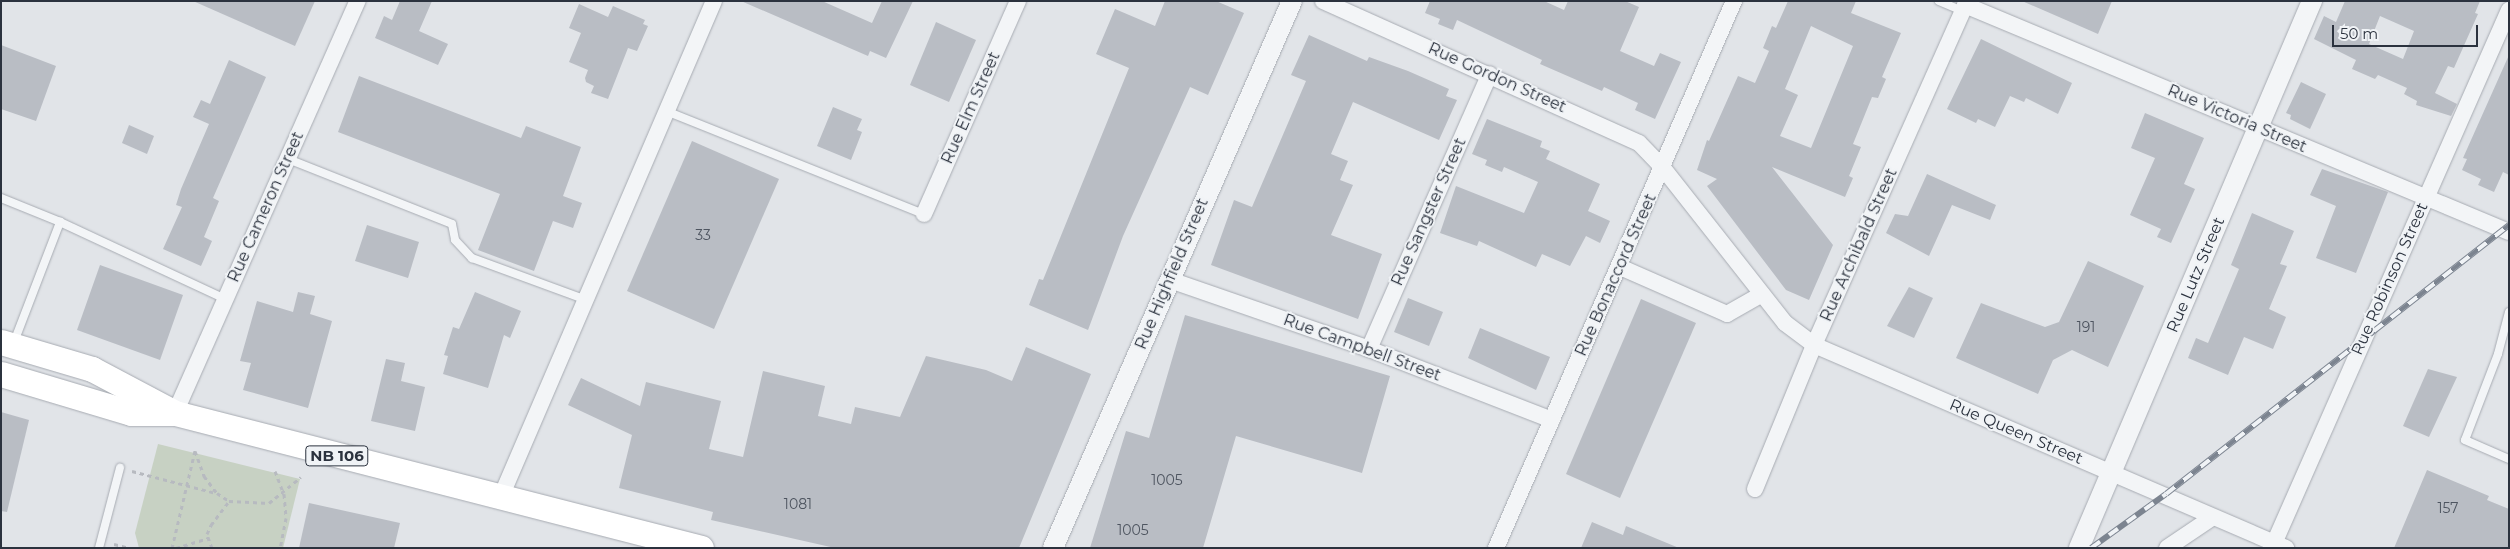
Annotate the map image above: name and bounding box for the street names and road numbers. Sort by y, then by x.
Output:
street label: Rue Gordon Street [1425,39,1569,117]
street label: Rue Elm Street [938,49,1004,167]
street label: Rue Victoria Street [2165,81,2309,157]
street label: Rue Cameron Street [224,129,308,285]
street label: Rue Sangster Street [1388,135,1470,289]
street label: Rue Archibald Street [1817,165,1901,325]
street label: Rue Bonaccord Street [1571,191,1661,359]
street label: Rue Highfield Street [1131,196,1213,352]
street label: Rue Robinson Street [2348,200,2432,358]
street label: Rue Lutz Street [2163,214,2229,336]
street label: Rue Campbell Street [1281,311,1443,385]
street label: Rue Queen Street [1946,395,2086,469]
road number: NB 106 [304,444,370,468]

